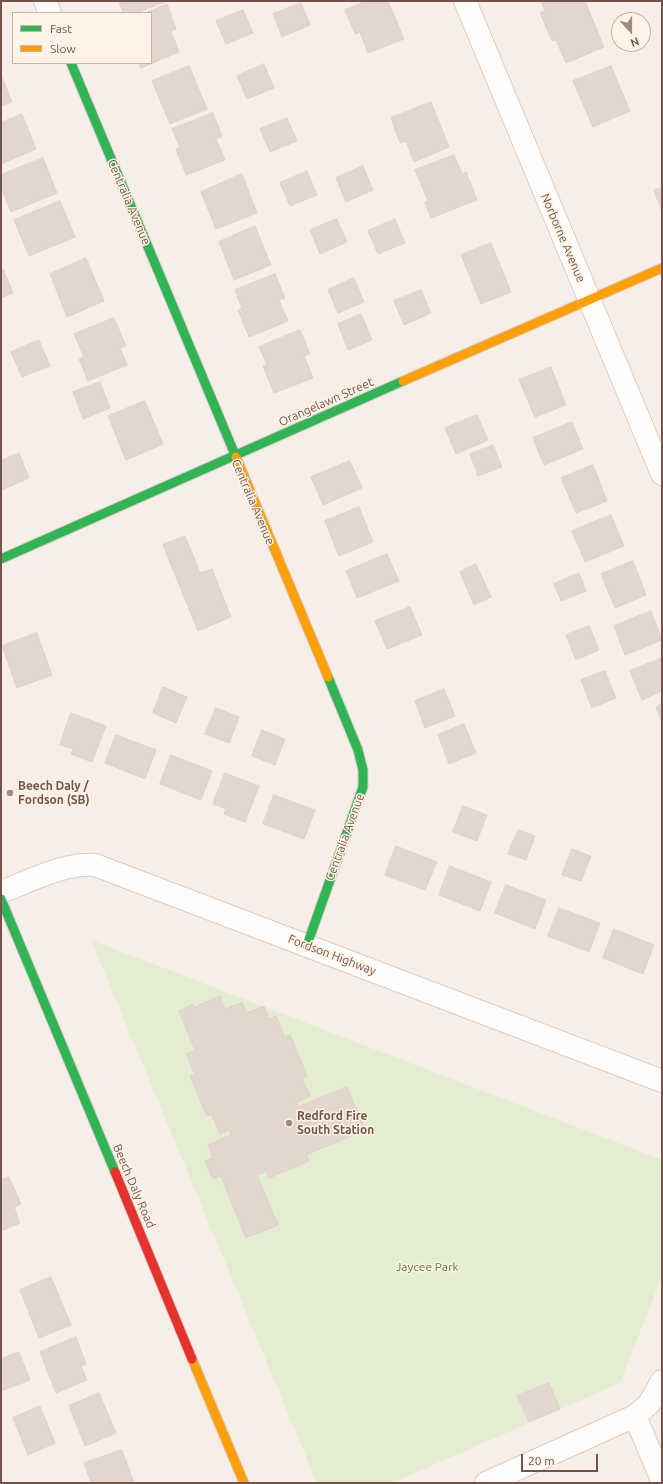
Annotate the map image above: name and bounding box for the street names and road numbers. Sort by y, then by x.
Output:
street label: Centralia Avenue [104,157,154,247]
street label: Norborne Avenue [538,191,588,285]
street label: Orangelawn Street [276,375,376,429]
street label: Centralia Avenue [228,457,278,547]
street label: Centralia Avenue [323,791,367,883]
street label: Fordson Highway [286,932,378,978]
street label: Beech Daly Road [110,1142,158,1230]

